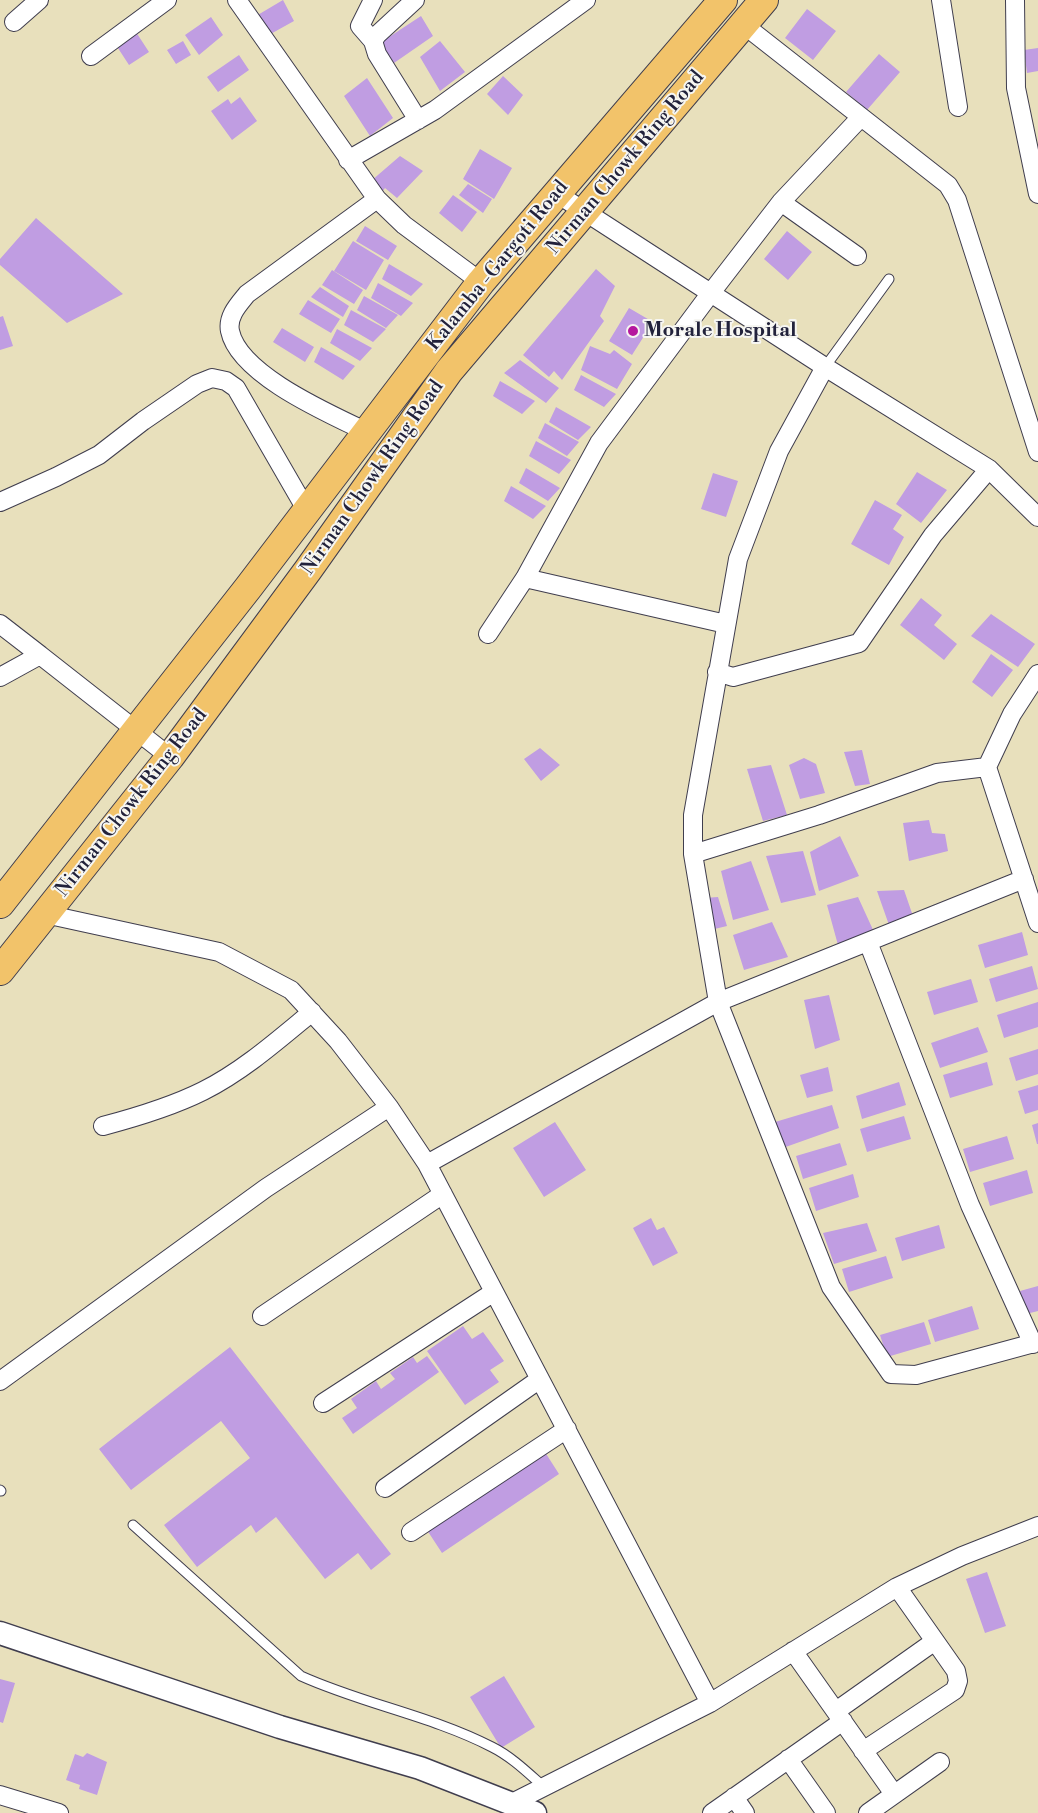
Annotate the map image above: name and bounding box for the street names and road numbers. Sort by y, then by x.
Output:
street label: Nirman Chowk Ring Road [542,66,710,260]
street label: Kalamba -Gargoti Road [422,176,574,356]
street label: Nirman Chowk Ring Road [297,376,449,580]
street label: Nirman Chowk Ring Road [51,704,213,902]

